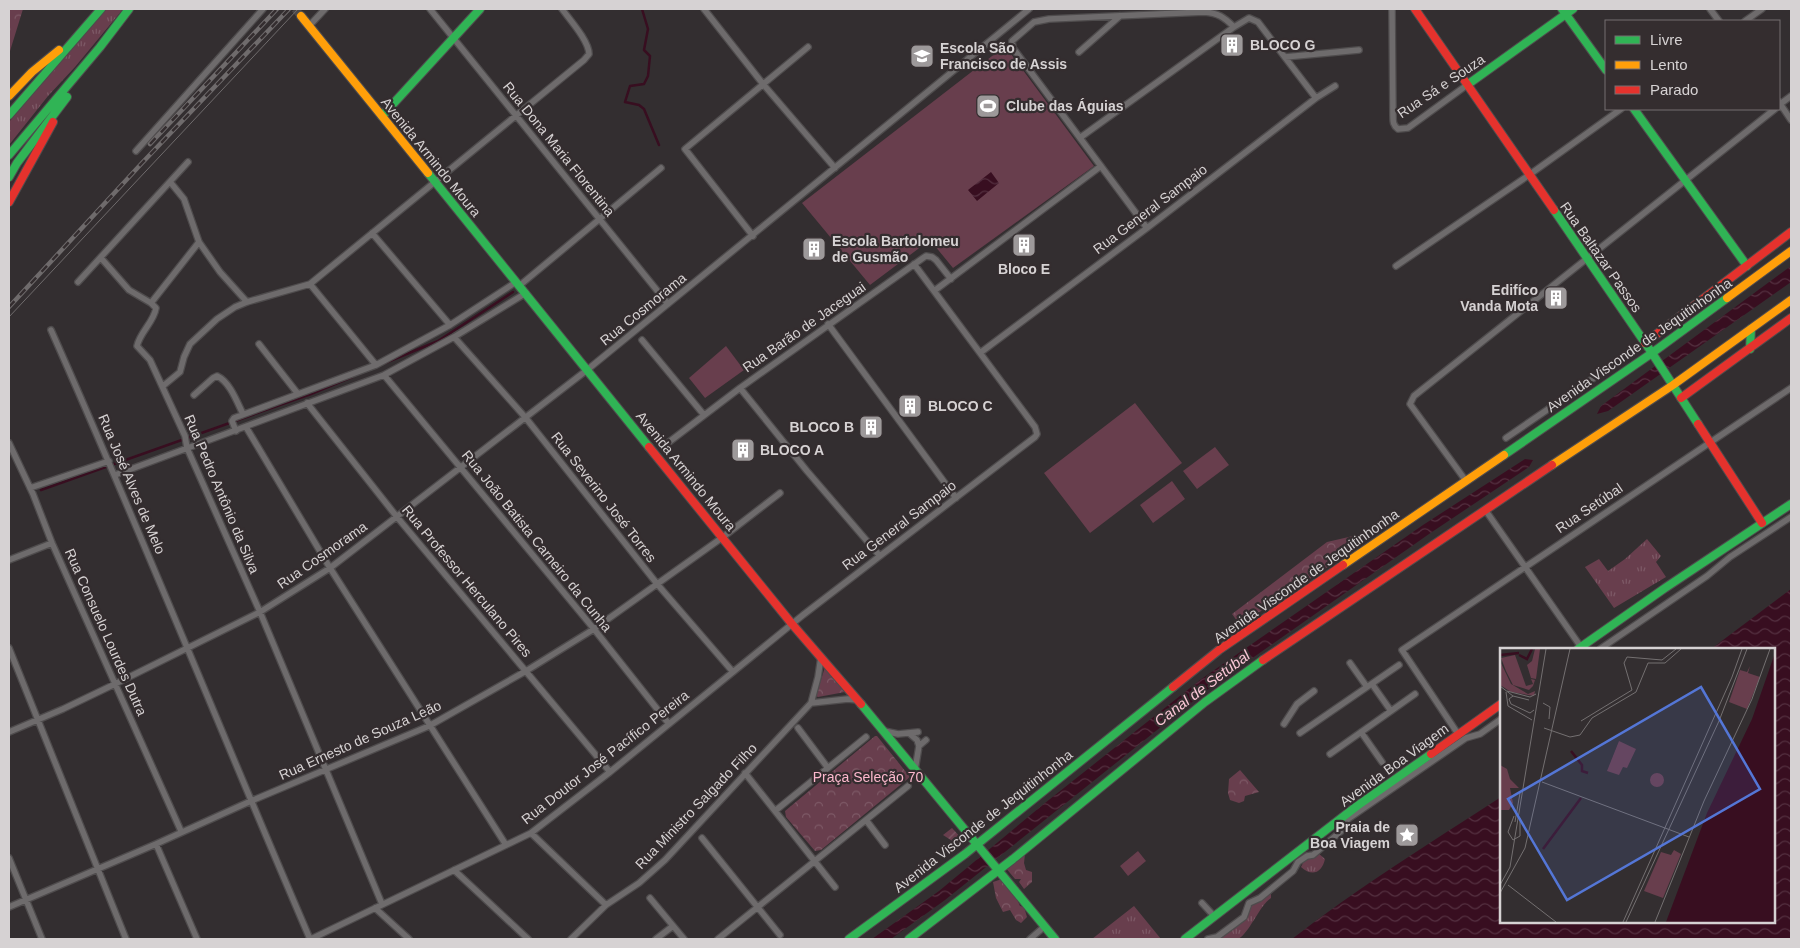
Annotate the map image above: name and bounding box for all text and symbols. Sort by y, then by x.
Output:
legend [1605,20,1780,110]
text: Livre [1650,31,1683,48]
building icon: BLOCO G [1219,32,1245,58]
place label: BLOCO G [1250,37,1315,53]
place label: Escola São Francisco de Assis [940,40,1067,72]
school or university icon: Escola São Francisco de Assis [909,43,935,69]
street label: Rua Sá e Souza [1394,51,1488,121]
text: Lento [1650,56,1688,73]
street label: Rua Dona Maria Florentina [500,79,618,220]
text: Parado [1650,81,1698,98]
sports icon: Clube das Águias [975,93,1001,119]
street label: Avenida Armindo Moura [378,94,484,220]
place label: Clube das Águias [1006,98,1124,114]
street label: Rua General Sampaio [1090,161,1210,257]
street label: Rua Baltazar Passos [1557,199,1645,315]
building icon: Bloco E [1011,232,1037,258]
place label: Escola Bartolomeu de Gusmão [832,233,959,265]
building icon: Escola Bartolomeu de Gusmão [801,236,827,262]
place label: Bloco E [998,261,1050,277]
street label: Rua Cosmorama [597,269,689,349]
street label: Avenida Visconde de Jequitinhonha [1543,275,1735,415]
street label: Rua Barão de Jaceguai [739,278,869,376]
place label: Edifíco Vanda Mota [1460,282,1538,314]
building icon: Edifíco Vanda Mota [1543,285,1569,311]
building icon: BLOCO C [897,393,923,419]
place label: BLOCO C [928,398,993,414]
street label: Avenida Armindo Moura [633,408,739,534]
street label: Rua José Alves de Melo [95,412,169,556]
street label: Rua Pedro Antônio da Silva [181,412,263,576]
building icon: BLOCO B [858,414,884,440]
place label: BLOCO B [789,419,854,435]
street label: Rua Severino José Torres [548,429,660,565]
building icon: BLOCO A [730,437,756,463]
place label: BLOCO A [760,442,824,458]
street label: Rua João Batista Carneiro da Cunha [459,447,615,635]
street label: Rua General Sampaio [839,477,959,573]
street label: Rua Setúbal [1553,480,1625,536]
street label: Rua Professor Herculano Pires [399,502,535,660]
street label: Avenida Visconde de Jequitinhonha [1210,506,1402,646]
street label: Rua Cosmorama [274,518,370,592]
street label: Rua Consuelo Lourdes Dutra [62,546,150,718]
water label: Canal de Setúbal [1151,646,1254,729]
inset map [1500,648,1775,923]
street label: Rua Doutor José Pacífico Pereira [518,687,692,827]
street label: Rua Ernesto de Souza Leão [276,697,444,783]
street label: Avenida Boa Viagem [1337,720,1451,810]
street label: Rua Ministro Salgado Filho [632,740,760,872]
street label: Avenida Visconde de Jequitinhonha [891,746,1076,896]
park label: Praça Seleção 70 [813,769,923,785]
place label: Praia de Boa Viagem [1310,819,1390,851]
place icon: Praia de Boa Viagem [1394,822,1420,848]

